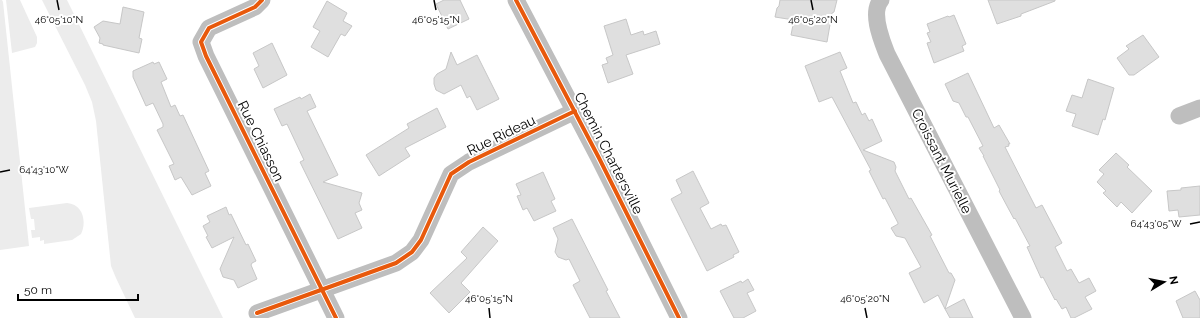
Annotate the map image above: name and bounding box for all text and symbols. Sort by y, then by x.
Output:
text: 46°05'10"N [35,14,83,25]
text: 46°05'15"N [412,14,460,25]
text: 46°05'20"N [788,14,838,25]
street label: Chemin Chartersville [571,89,647,217]
street label: Rue Chiasson [235,98,287,184]
street label: Croissant Murielle [909,106,975,216]
street label: Rue Rideau [464,112,538,158]
text: 64°43'10"W [19,164,69,175]
text: 64°43'05"W [1131,218,1182,229]
north arrow [1144,262,1184,302]
text: N [1166,275,1180,286]
scale bar [18,276,138,302]
text: 50 m [24,283,52,297]
text: 46°05'15"N [465,293,513,304]
text: 46°05'20"N [840,293,890,304]

